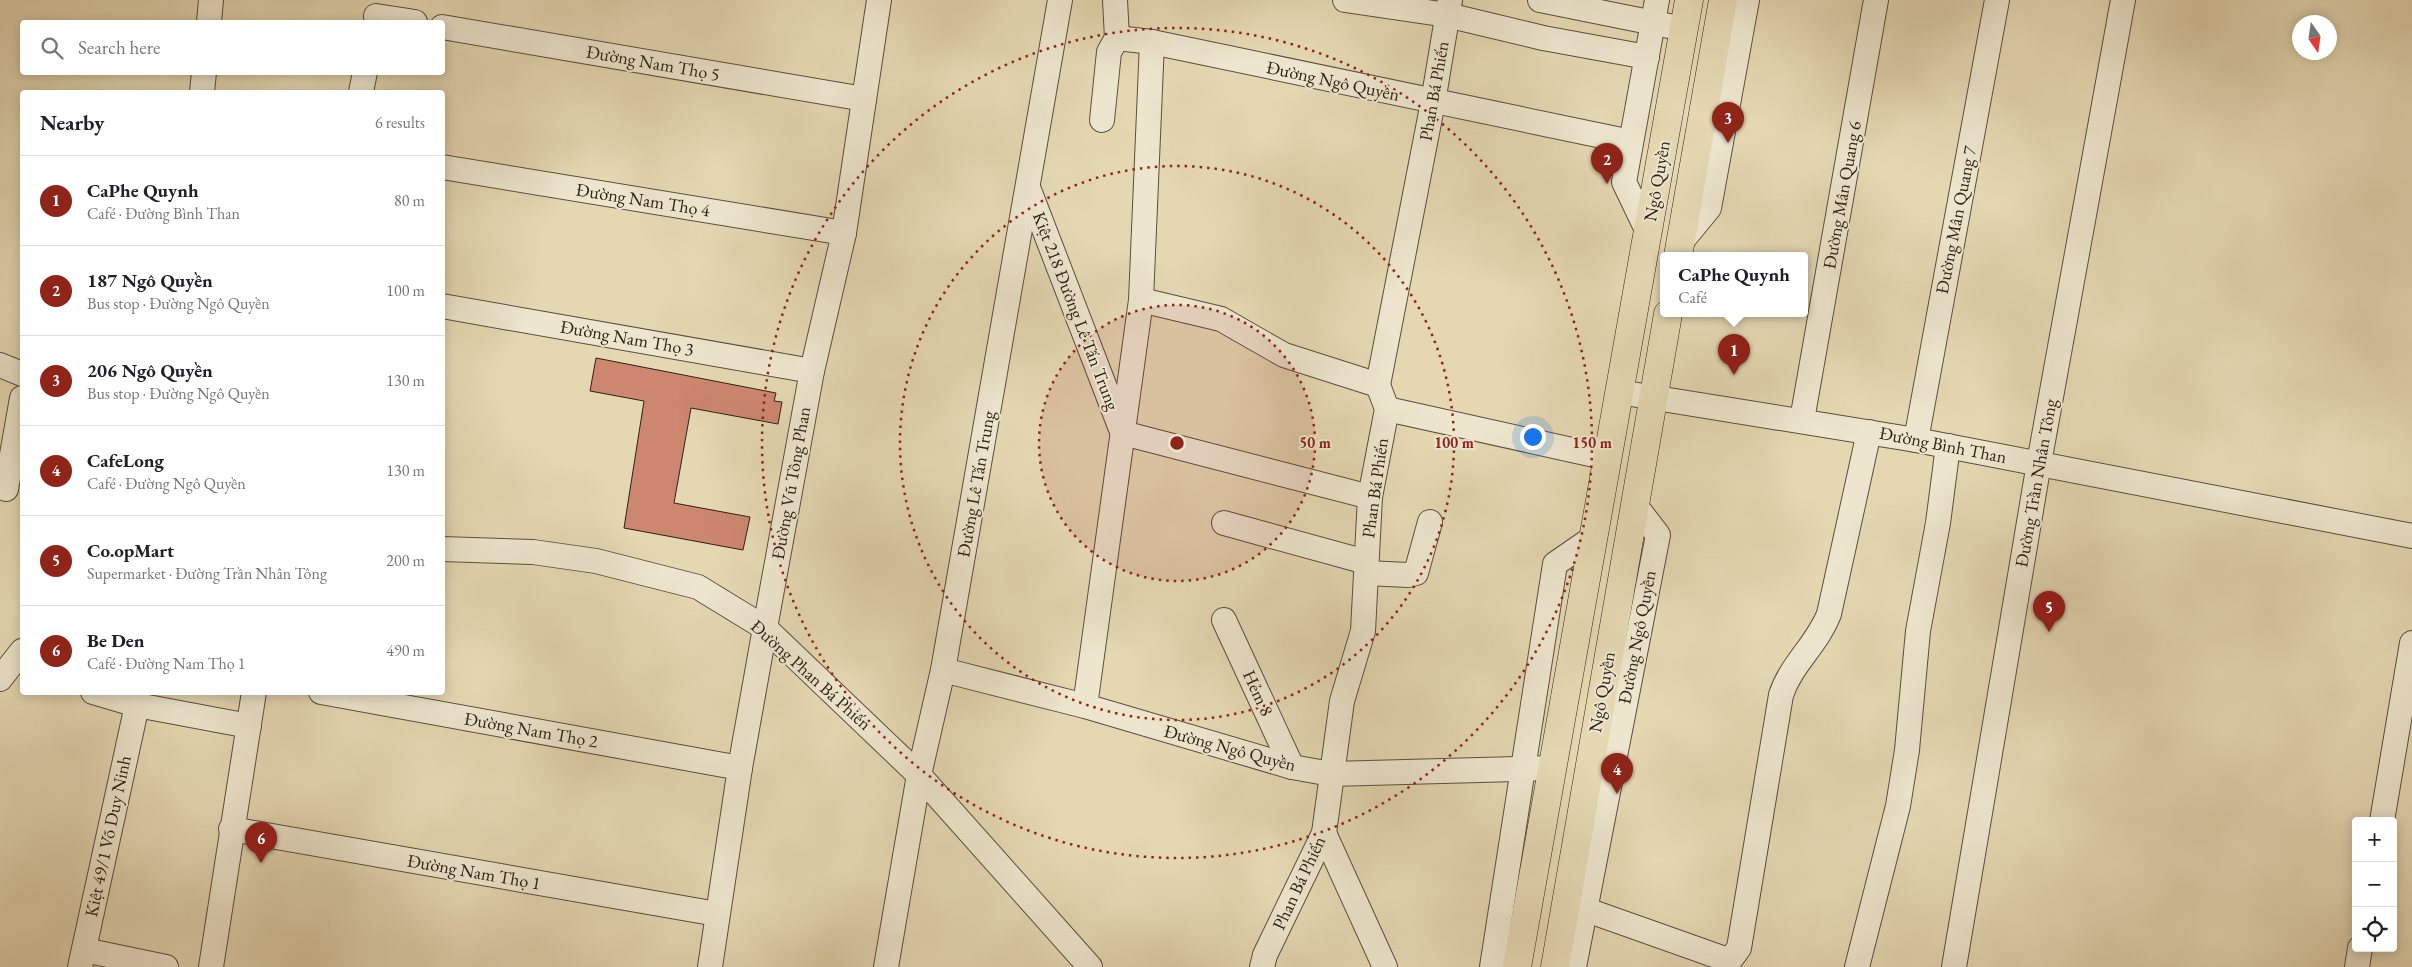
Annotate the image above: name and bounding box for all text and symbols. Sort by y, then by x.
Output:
north arrow [2292,15,2337,60]
search box [20,20,445,75]
icon: search [38,34,66,62]
text: Search here [78,35,160,60]
street label: Đường Nam Thọ 5 [584,39,722,86]
street label: Phan Bá Phiến [1413,39,1454,143]
street label: Đường Ngô Quyền [1264,55,1402,106]
pin: 3 [1712,102,1744,143]
text: Nearby [40,109,104,136]
text: 6 results [375,112,425,133]
street label: Đường Mân Quang 6 [1817,119,1866,271]
street label: Ngô Quyền [1638,138,1675,223]
pin: 2 [1591,143,1623,184]
street label: Đường Mân Quang 7 [1930,144,1981,296]
text: CaPhe Quynh [87,178,199,203]
street label: Đường Nam Thọ 4 [574,178,712,221]
text: 1 [52,190,60,211]
text: 80 m [394,190,425,211]
text: Café · Đường Bình Than [87,203,240,224]
street label: Kiệt 218 Đường Lê Tấn Trung [1028,208,1125,414]
popup [1660,252,1808,317]
text: CaPhe Quynh [1678,262,1790,287]
text: 187 Ngô Quyền [87,268,213,293]
text: 2 [52,280,60,301]
text: 100 m [386,280,425,301]
text: Café [1678,287,1707,308]
text: Bus stop · Đường Ngô Quyền [87,293,270,314]
street label: Đường Nam Thọ 3 [558,314,696,361]
pin: 1 [1718,334,1750,375]
text: 206 Ngô Quyền [87,358,213,383]
text: 3 [52,370,60,391]
text: 130 m [386,370,425,391]
text: Bus stop · Đường Ngô Quyền [87,383,270,404]
street label: Đường Trần Nhân Tông [2009,397,2062,569]
street label: Đường Vũ Tông Phan [766,404,815,561]
street label: Đường Lê Tấn Trung [951,409,1000,559]
street label: Đường Bình Than [1878,421,2009,468]
your location [1520,424,1546,450]
text: 50 m [1299,433,1331,452]
text: 100 m [1434,433,1474,452]
text: 150 m [1572,433,1612,452]
centre of rings [1168,434,1186,452]
street label: Phan Bá Phiến [1356,436,1393,540]
text: CafeLong [87,448,164,473]
text: 4 [52,460,60,481]
text: 130 m [386,460,425,481]
text: Café · Đường Ngô Quyền [87,473,246,494]
text: Co.opMart [87,538,174,563]
text: 5 [52,550,60,571]
text: 200 m [386,550,425,571]
text: Supermarket · Đường Trần Nhân Tông [87,563,327,584]
street label: Đường Ngô Quyền [1612,568,1661,706]
pin: 5 [2033,591,2065,632]
street label: Đường Phan Bá Phiến [746,614,877,735]
text: Be Den [87,628,145,653]
text: 6 [52,640,60,661]
text: 490 m [386,640,425,661]
street label: Ngô Quyền [1583,649,1620,734]
text: Café · Đường Nam Thọ 1 [87,653,245,674]
street label: Hẻm 8 [1238,666,1279,719]
street label: Đường Nam Thọ 2 [462,706,600,753]
street label: Đường Ngô Quyền [1162,719,1299,776]
street label: Kiệt 49/1 Võ Duy Ninh [79,753,136,919]
pin: 4 [1601,753,1633,794]
map controls [2352,817,2397,952]
button: + [2352,817,2397,862]
pin: 6 [245,822,277,863]
street label: Phan Bá Phiến [1267,832,1331,933]
street label: Đường Nam Thọ 1 [405,848,543,895]
button: − [2352,862,2397,907]
button: locate [2352,907,2397,952]

